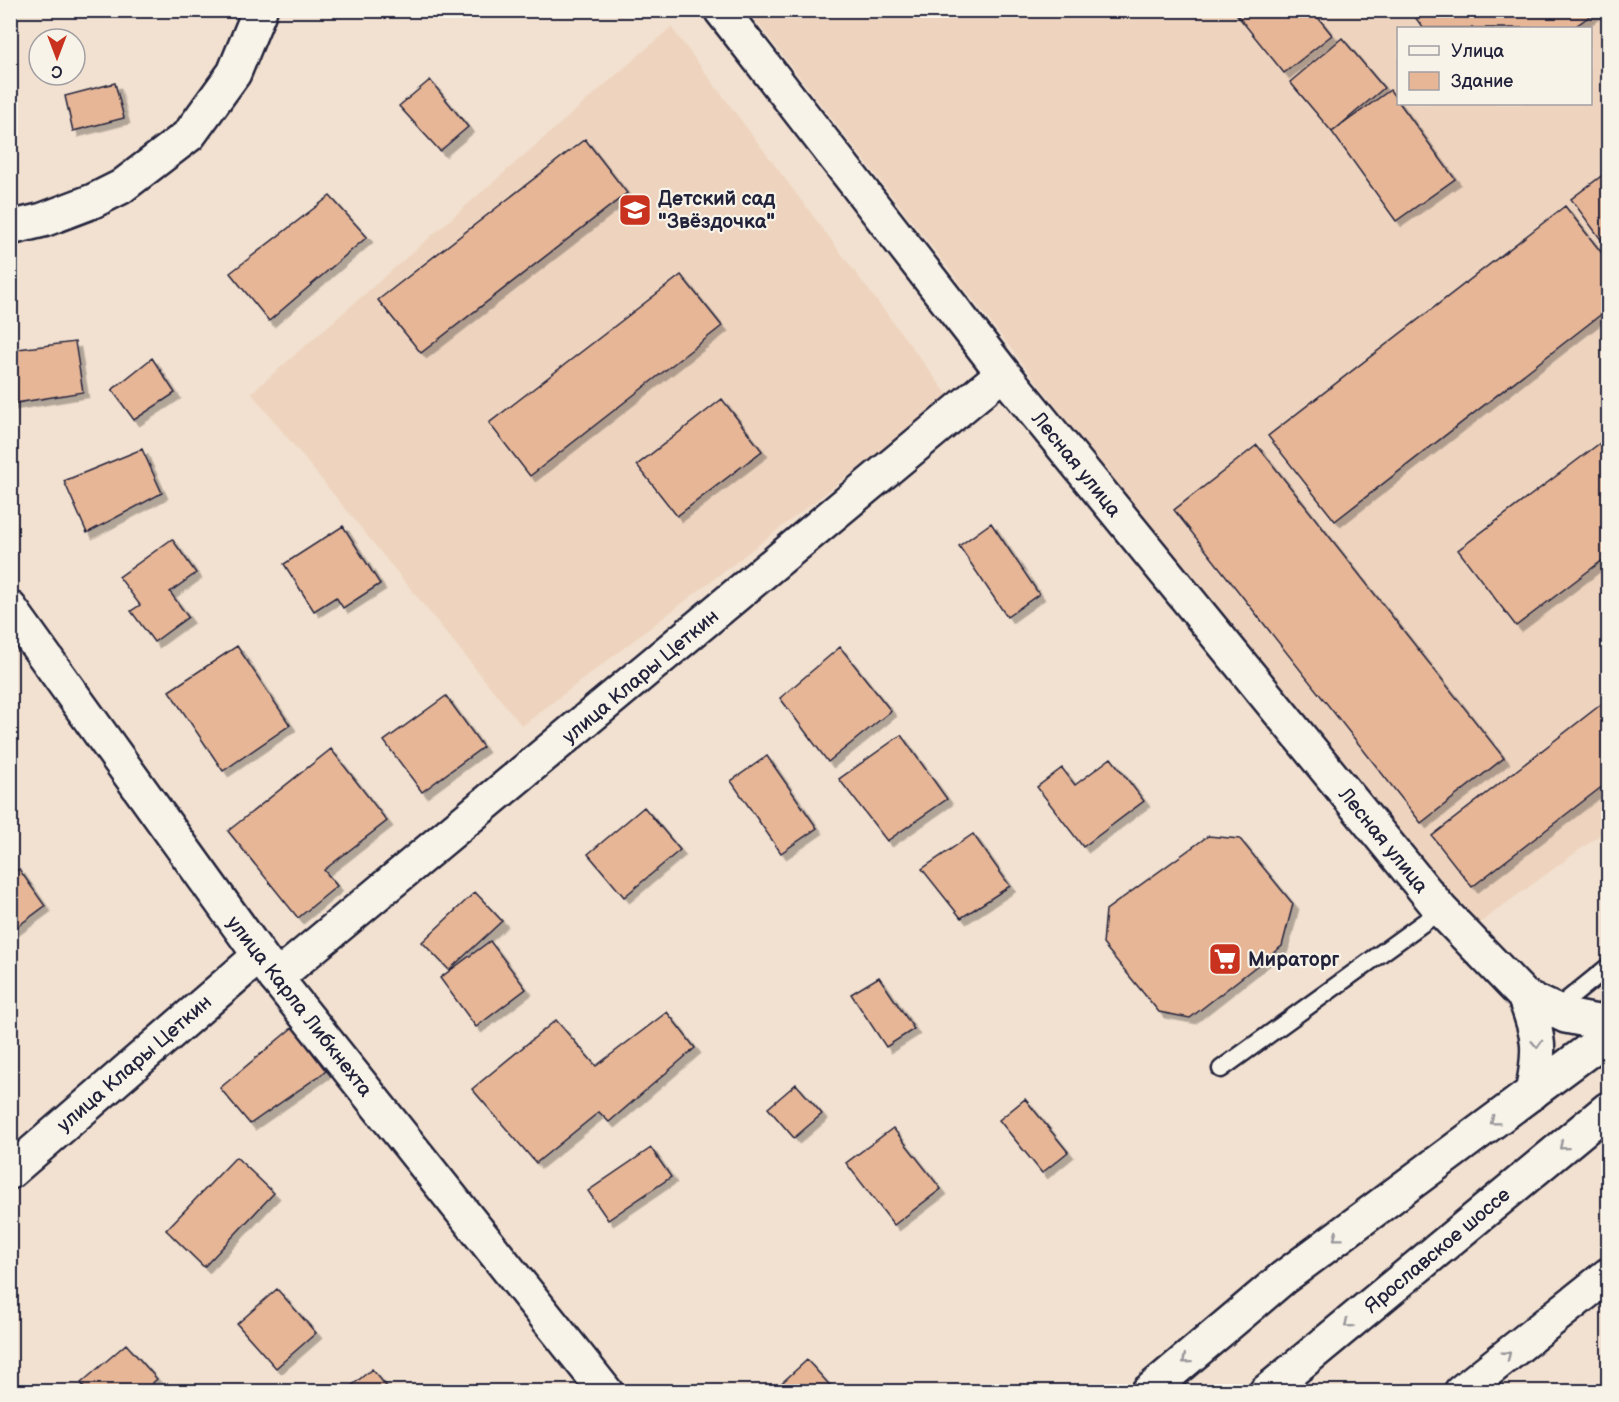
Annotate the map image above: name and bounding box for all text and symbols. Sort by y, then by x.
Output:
north arrow [27,27,87,87]
legend [1397,27,1592,105]
text: Улица [1451,41,1505,62]
text: С [51,61,63,80]
text: Здание [1451,71,1513,92]
place label: Детский сад "Звёздочка" [658,187,775,234]
school or university icon: Детский сад "Звёздочка" [617,192,653,228]
street label: Лесная улица [1026,406,1126,522]
street label: улица Клары Цеткин [558,604,724,749]
street label: Лесная улица [1333,782,1433,898]
street label: улица Карла Либкнехта [221,911,377,1102]
supermarket icon: Мираторг [1207,941,1243,977]
place label: Мираторг [1248,948,1340,972]
street label: улица Клары Цеткин [53,990,217,1137]
one-way arrow [1531,1039,1544,1048]
one-way arrow [1490,1114,1501,1125]
one-way arrow [1559,1139,1570,1150]
street label: Ярославское шоссе [1360,1183,1515,1319]
one-way arrow [1333,1230,1344,1241]
one-way arrow [1344,1317,1355,1328]
one-way arrow [1500,1352,1511,1363]
one-way arrow [1182,1353,1193,1364]

